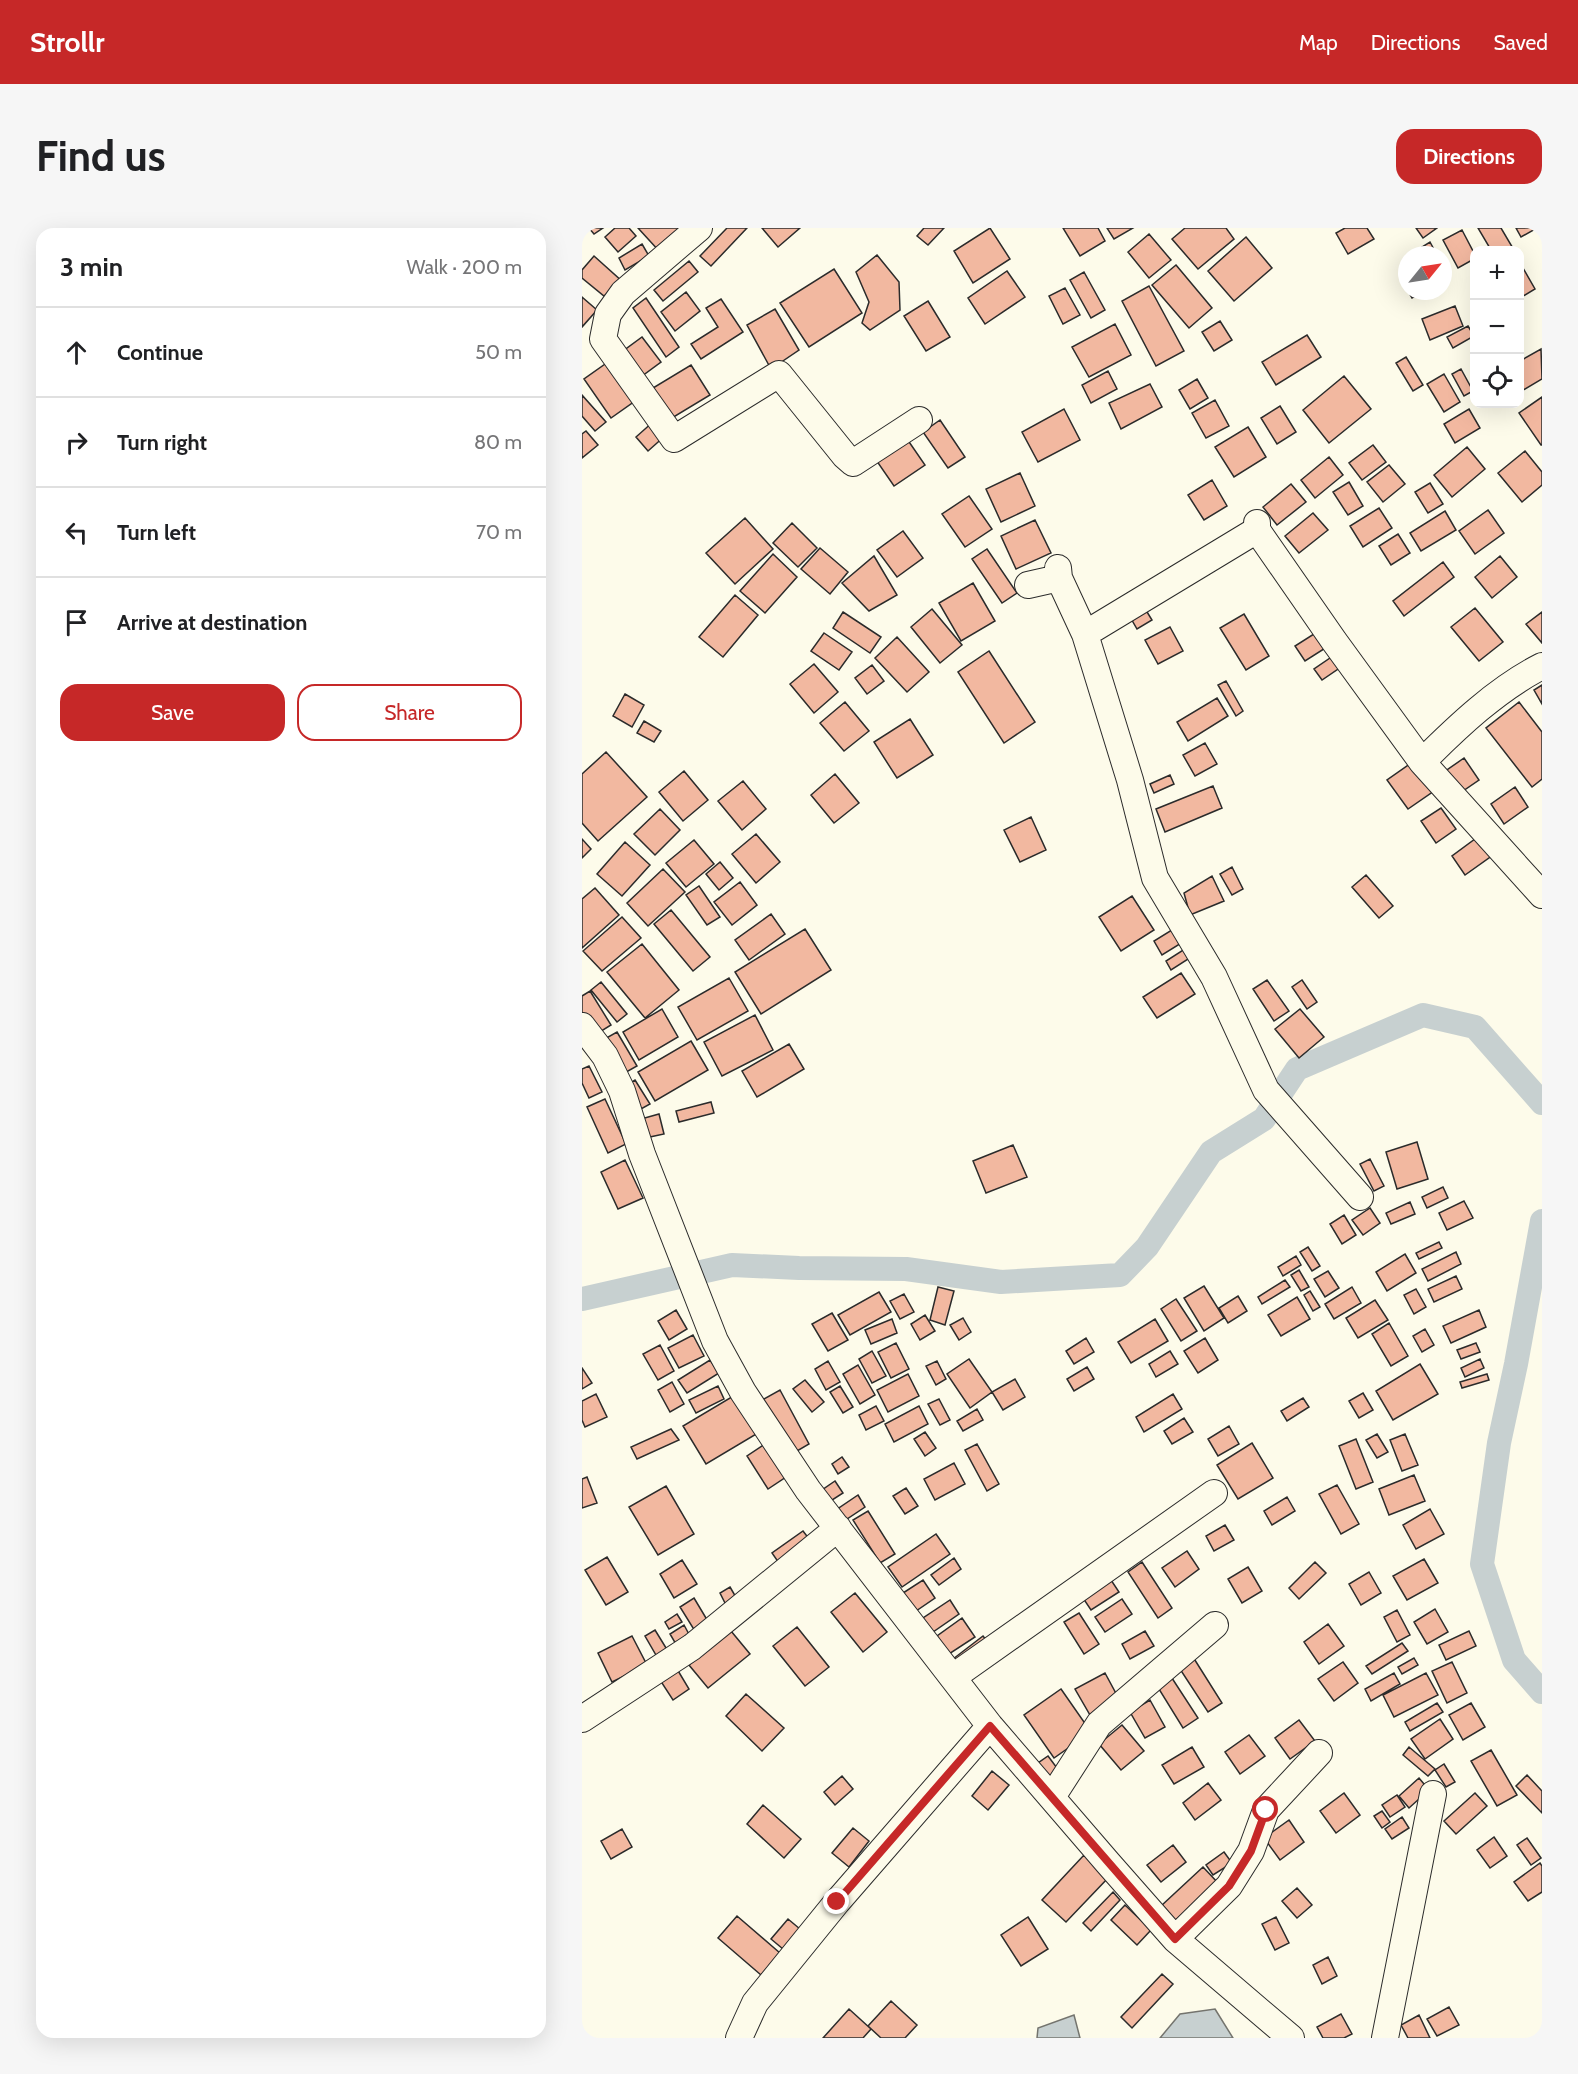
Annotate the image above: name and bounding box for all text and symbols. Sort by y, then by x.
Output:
text: Strollr [30,25,104,59]
text: Map [1299,30,1338,55]
text: Directions [1371,30,1460,55]
text: Saved [1493,30,1548,55]
button: Directions [1396,129,1542,184]
text: Find us [36,130,165,182]
north arrow [1398,246,1452,300]
map controls [1470,246,1524,408]
button: + [1470,246,1524,300]
text: 3 min [60,251,123,283]
text: Walk · 200 m [406,255,522,279]
button: − [1470,300,1524,354]
icon: ahead [60,336,93,369]
text: Continue [117,339,203,366]
text: 50 m [475,340,522,364]
button: locate [1470,354,1524,408]
icon: right [60,426,93,459]
text: Turn right [117,429,207,456]
text: 80 m [474,430,522,454]
icon: left [60,516,93,549]
text: Turn left [117,519,196,546]
text: 70 m [476,520,522,544]
icon: arrive [60,606,93,639]
text: Arrive at destination [117,609,307,636]
button: Save [60,684,285,741]
button: Share [297,684,522,741]
route start [1252,1796,1278,1822]
route end [823,1888,849,1914]

